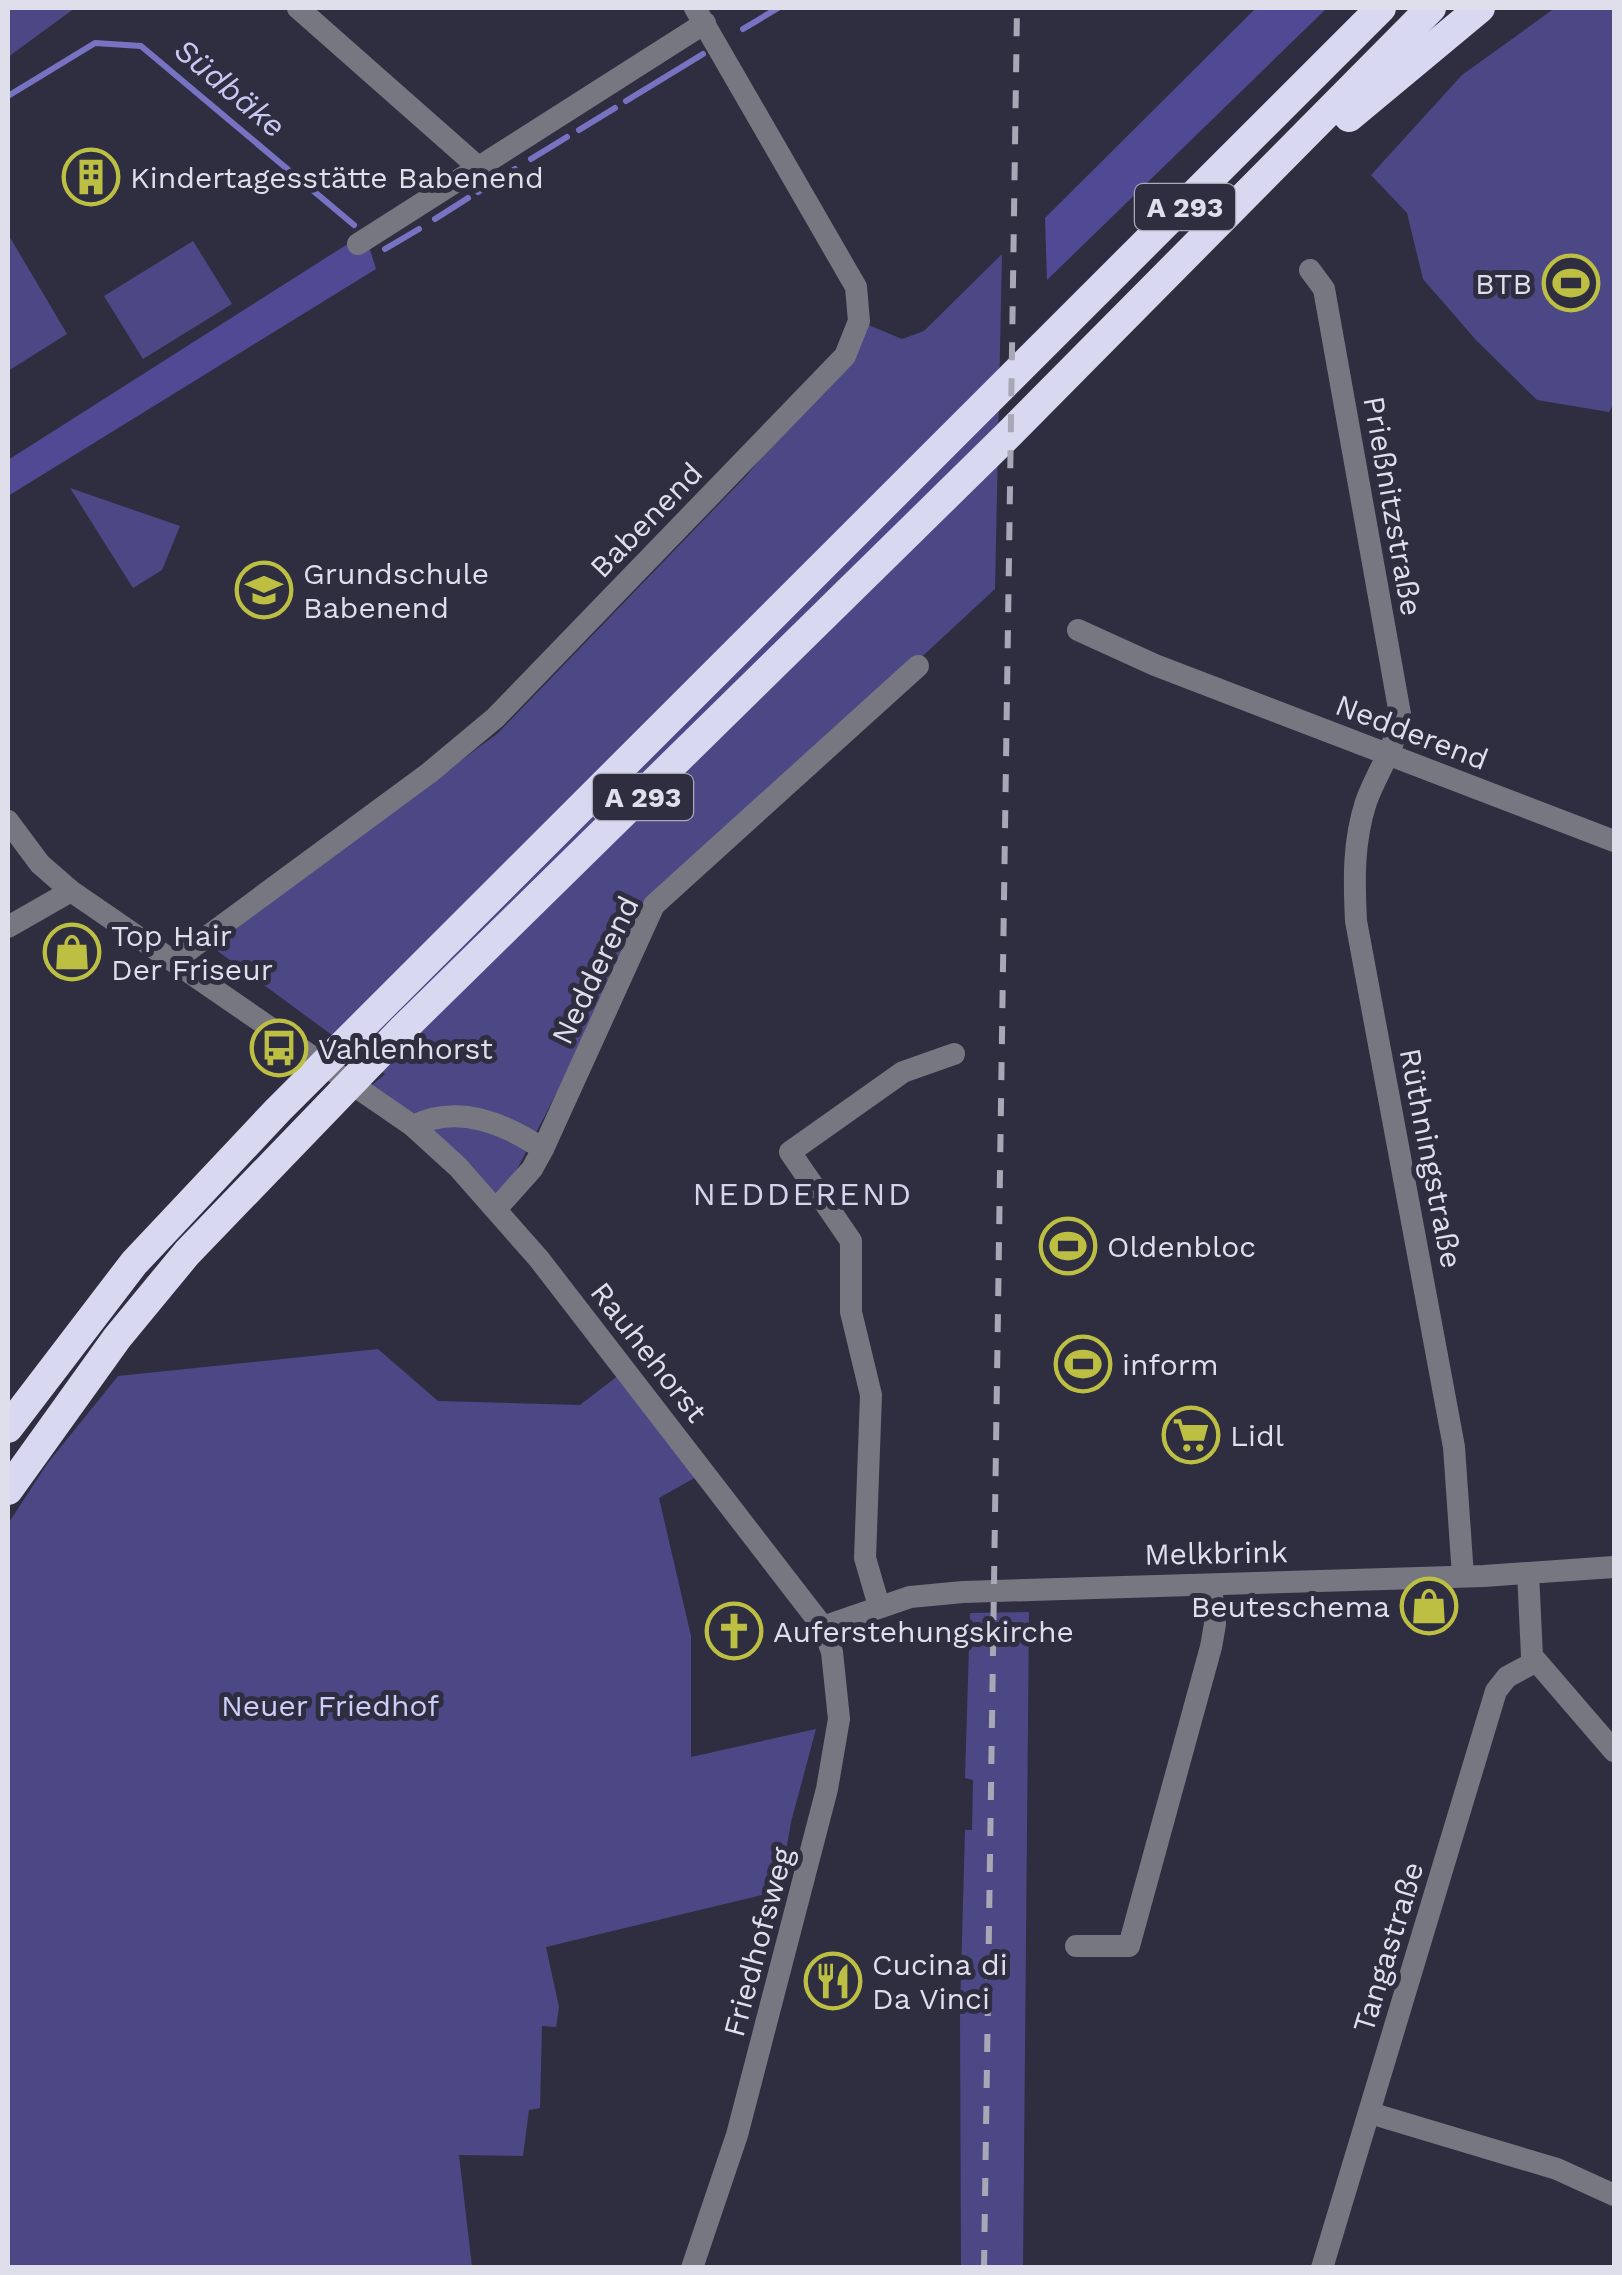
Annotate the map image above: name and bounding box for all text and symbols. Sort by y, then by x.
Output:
water label: Südbäke [167,31,293,145]
building icon: Kindertagesstätte Babenend [61,147,121,207]
place label: Kindertagesstätte Babenend [130,160,544,195]
road number: A 293 [1135,184,1235,230]
sports icon: BTB [1541,253,1601,313]
place label: BTB [1475,266,1532,301]
street label: Prießnitzstraße [1356,393,1430,619]
street label: Babenend [583,455,709,585]
place label: Grundschule Babenend [303,556,489,625]
school or university icon: Grundschule Babenend [234,560,294,620]
street label: Nedderend [1331,687,1493,777]
road number: A 293 [593,774,693,820]
street label: Nedderend [544,890,646,1050]
place label: Top Hair Der Friseur [111,918,273,987]
shop icon: Top Hair Der Friseur [42,922,102,982]
bus stop icon: Vahlenhorst [249,1018,309,1078]
place label: Vahlenhorst [318,1031,493,1066]
street label: Rüthningstraße [1393,1045,1469,1271]
district label: NEDDEREND [692,1175,914,1213]
sports icon: Oldenbloc [1038,1216,1098,1276]
place label: Oldenbloc [1107,1229,1256,1264]
street label: Rauhehorst [584,1275,715,1429]
sports icon: inform [1053,1334,1113,1394]
place label: inform [1122,1347,1219,1382]
supermarket icon: Lidl [1161,1405,1221,1465]
place label: Lidl [1230,1418,1284,1453]
street label: Melkbrink [1144,1534,1288,1572]
shop icon: Beuteschema [1399,1576,1459,1636]
place label: Beuteschema [1191,1589,1390,1624]
church icon: Auferstehungskirche [704,1601,764,1661]
place label: Auferstehungskirche [773,1614,1074,1649]
park label: Neuer Friedhof [221,1688,439,1723]
street label: Friedhofsweg [716,1844,800,2040]
street label: Tangastraße [1345,1857,1431,2037]
place label: Cucina di Da Vinci [872,1947,1008,2016]
restaurant icon: Cucina di Da Vinci [803,1951,863,2011]

